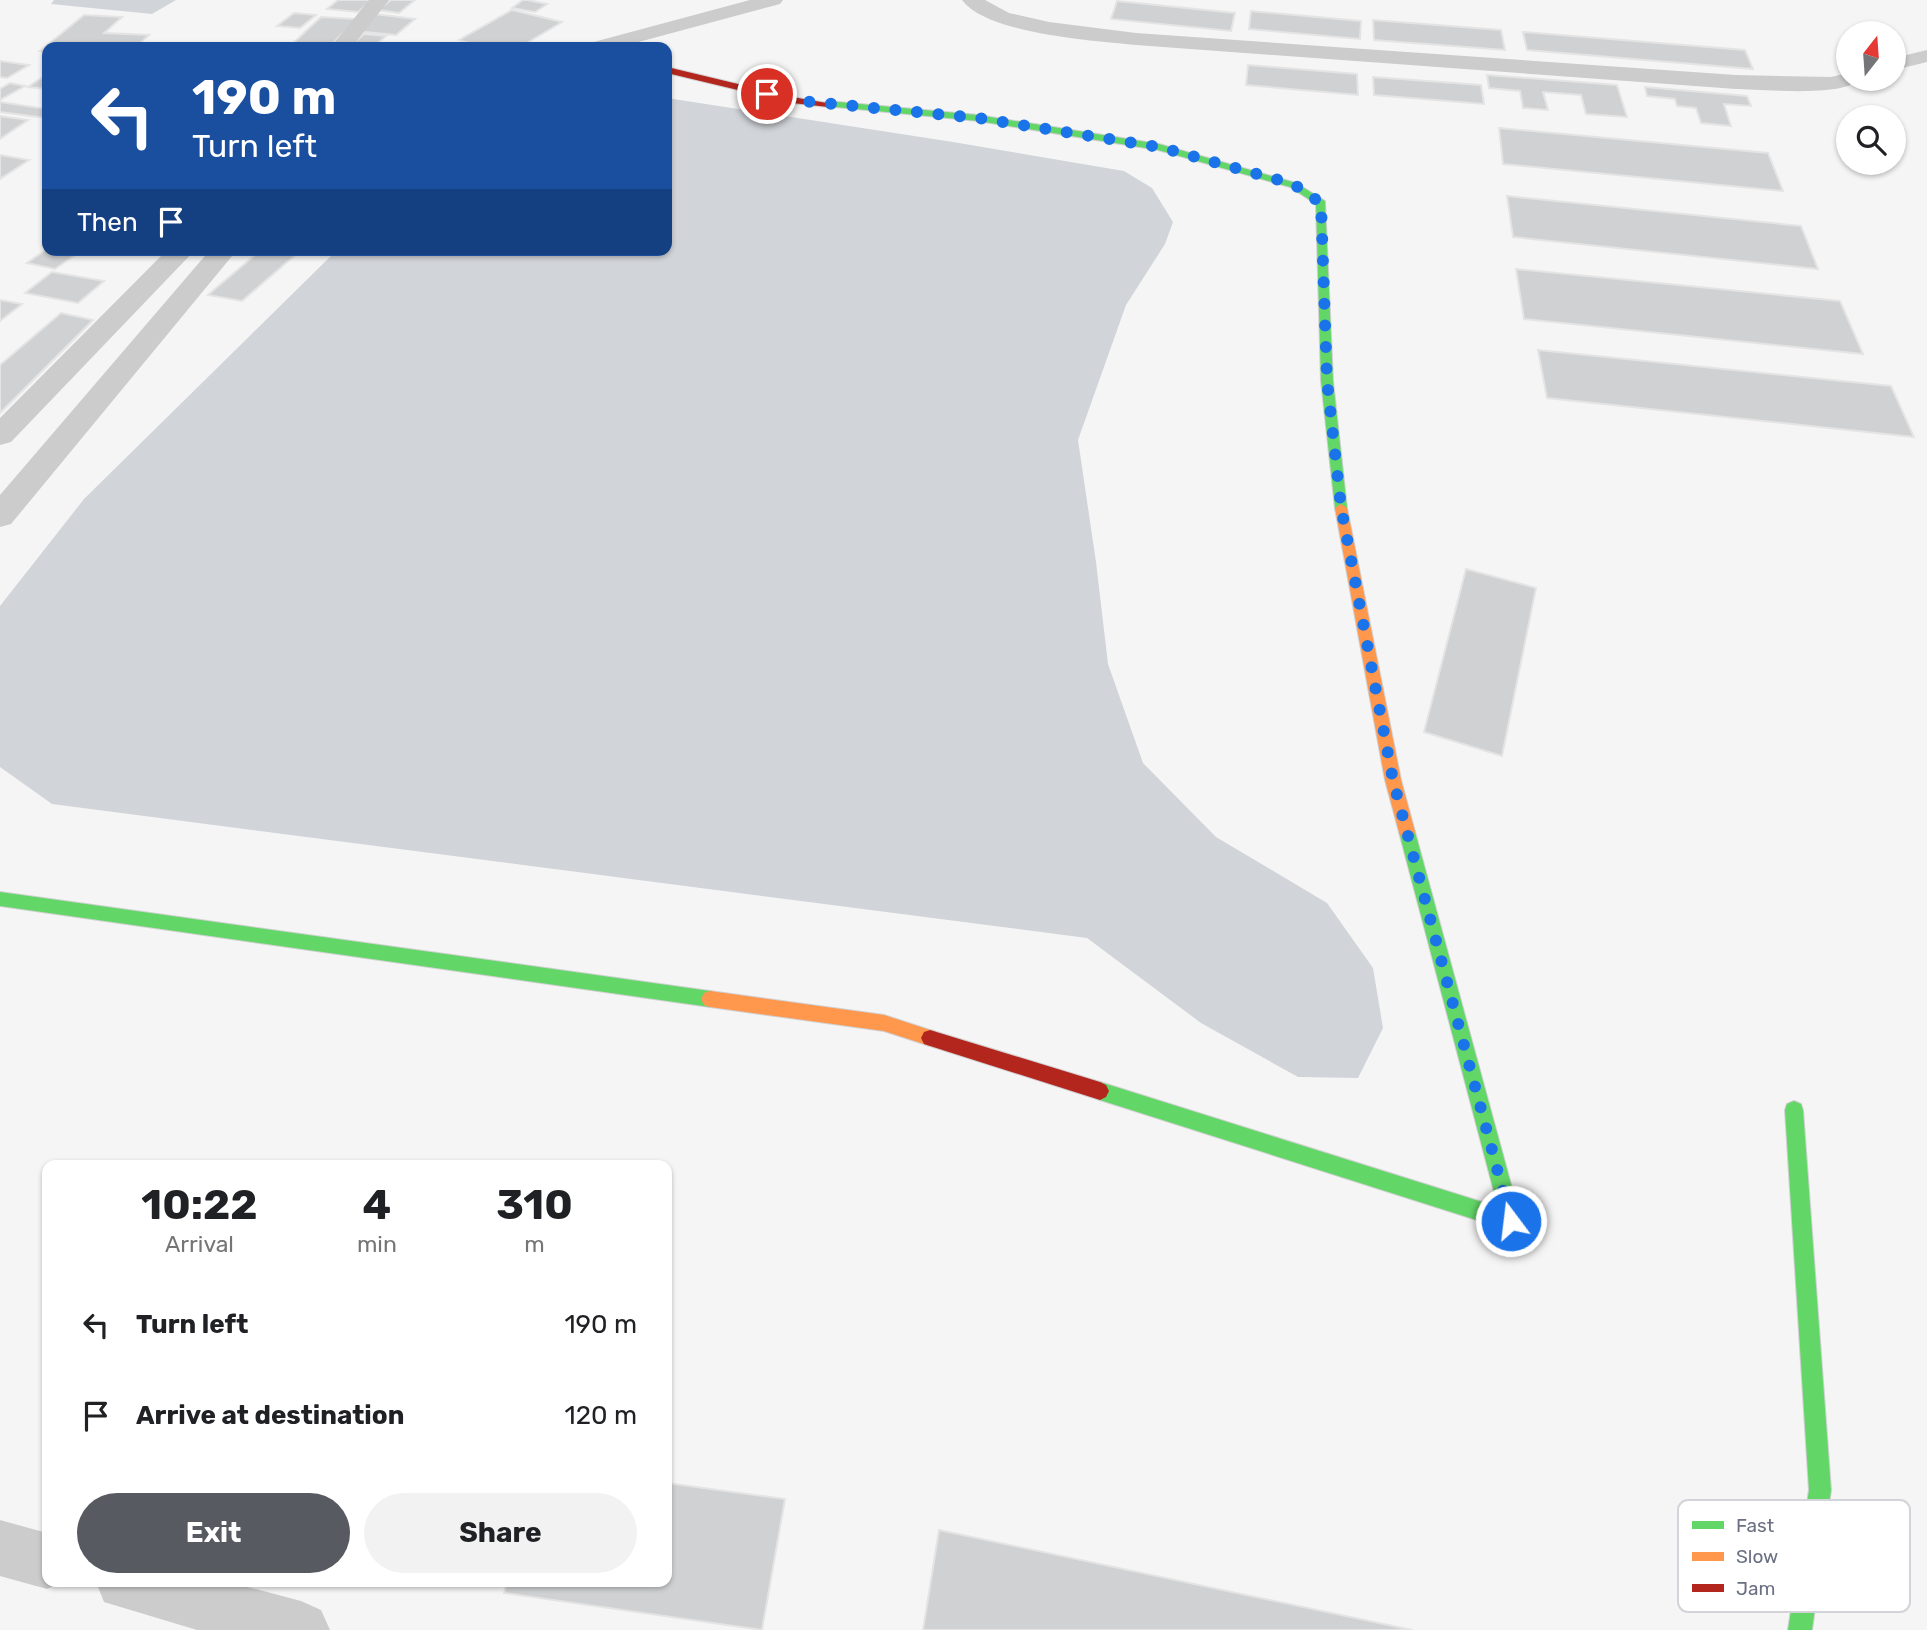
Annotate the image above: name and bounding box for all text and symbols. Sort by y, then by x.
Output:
north arrow [1836,21,1906,91]
map controls [1836,21,1906,175]
pin [737,64,797,124]
text: 190 m [192,68,336,126]
icon: left [77,70,168,161]
icon: arrive [748,75,786,113]
button: search [1836,105,1906,175]
text: Turn left [192,127,317,165]
icon: arrive [152,203,190,241]
text: Then [77,207,138,238]
text: 10:22 [141,1180,258,1230]
text: 4 [363,1180,391,1230]
text: 310 [496,1180,573,1230]
position arrow [1474,1184,1548,1258]
text: Arrival [165,1230,234,1258]
text: min [357,1230,397,1258]
text: m [524,1230,545,1258]
icon: left [77,1306,115,1344]
text: Turn left [136,1309,248,1340]
text: 190 m [564,1309,637,1340]
icon: arrive [77,1397,115,1435]
text: Arrive at destination [136,1400,404,1431]
text: 120 m [565,1400,637,1431]
button: Exit [77,1493,350,1573]
button: Share [364,1493,637,1573]
legend [1678,1500,1910,1612]
text: Fast [1736,1514,1775,1537]
text: Slow [1736,1545,1778,1568]
text: Jam [1736,1577,1775,1600]

